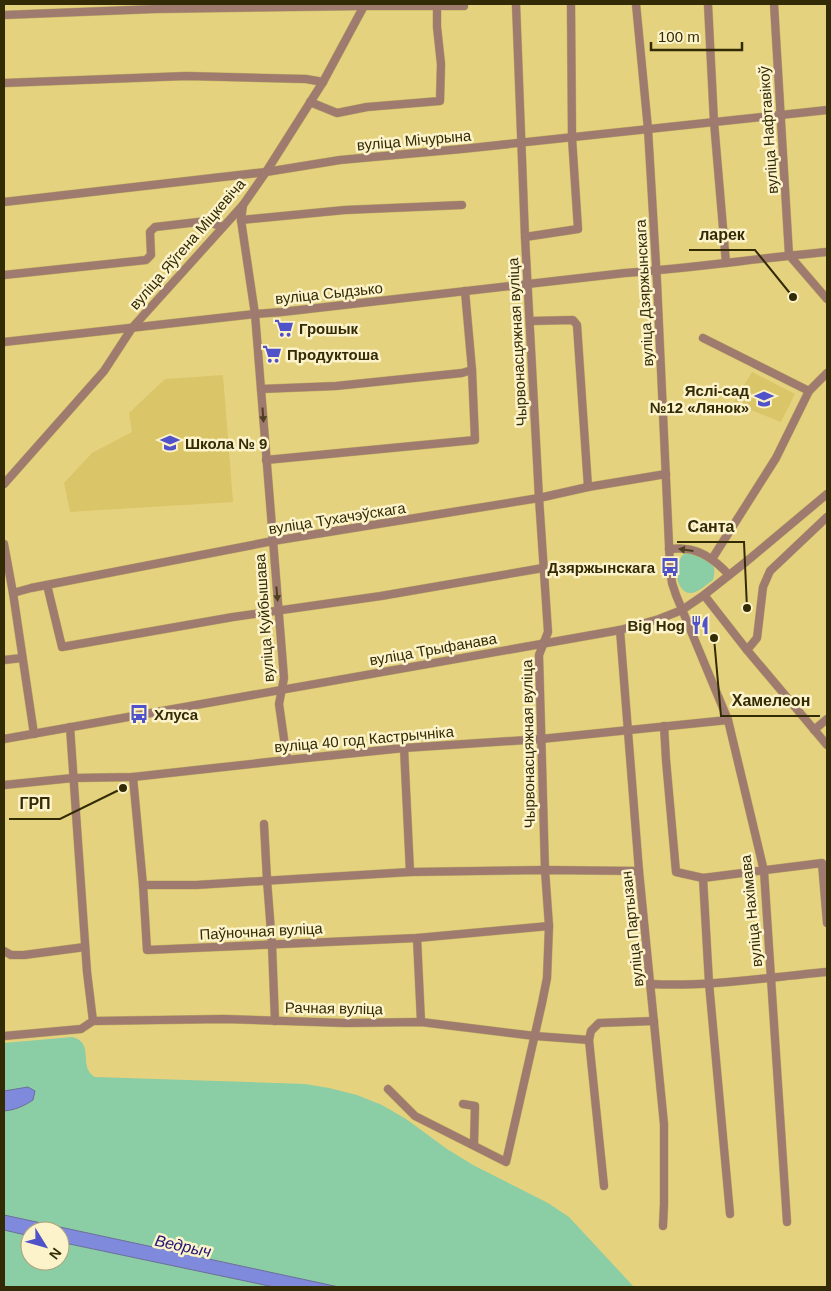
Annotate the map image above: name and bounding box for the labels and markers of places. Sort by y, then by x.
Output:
callout: ларек [689,219,755,250]
supermarket icon: Грошык [273,317,295,339]
place label: Грошык [299,320,359,337]
supermarket icon: Продуктоша [261,343,283,365]
place label: Продуктоша [287,346,379,363]
place label: Яслі-сад №12 «Лянок» [650,382,749,416]
school or university icon: Яслі-сад №12 «Лянок» [753,388,775,410]
school or university icon: Школа № 9 [159,432,181,454]
place label: Школа № 9 [185,435,267,452]
callout: Санта [677,511,744,542]
bus stop icon: Дзяржынскага [659,556,681,578]
place label: Дзяржынскага [547,559,656,576]
restaurant icon: Big Hog [689,614,711,636]
place label: Big Hog [628,617,685,634]
callout: Хамелеон [721,685,820,716]
bus stop icon: Хлуса [128,703,150,725]
place label: Хлуса [154,706,199,723]
callout: ГРП [9,788,60,819]

